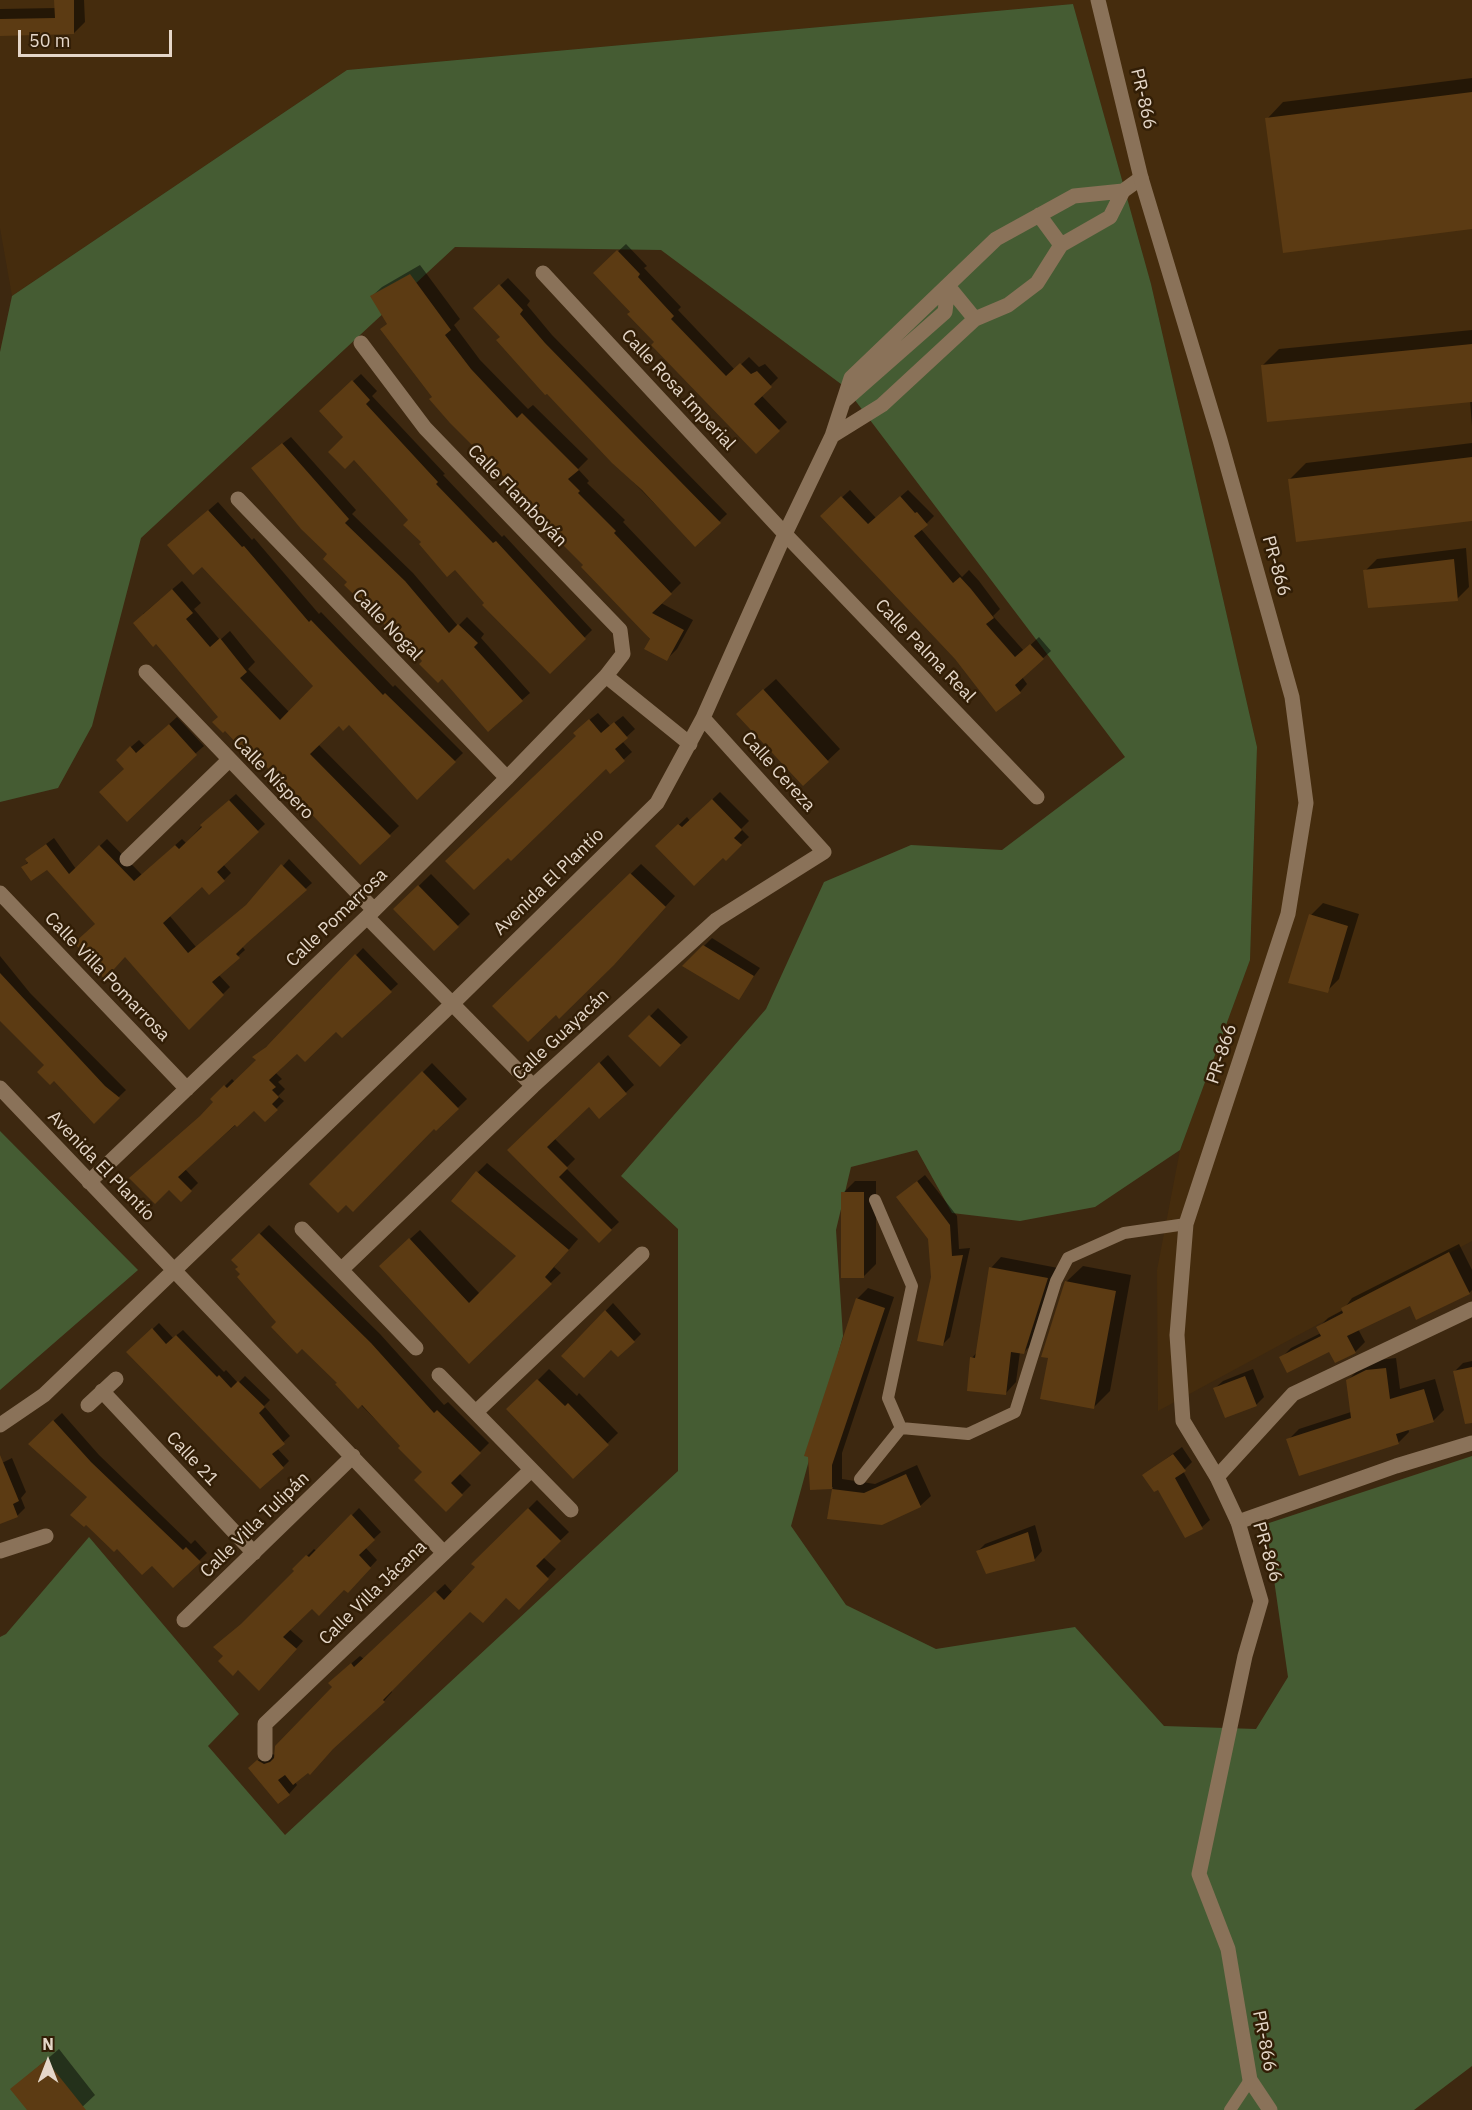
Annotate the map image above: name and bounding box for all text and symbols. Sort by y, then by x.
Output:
scale bar [21,18,176,56]
text: 50 m [29,29,71,52]
street label: PR-866 [1126,66,1160,132]
street label: Calle Rosa Imperial [616,325,740,455]
street label: Calle Flamboyán [463,440,571,552]
street label: PR-866 [1257,533,1295,599]
street label: Calle Nogal [347,585,427,665]
street label: Calle Palma Real [870,595,980,707]
street label: Calle Cereza [737,728,819,816]
street label: Calle Níspero [228,732,318,824]
street label: Avenida El Plantío [489,824,609,940]
street label: Calle Pomarrosa [282,864,392,972]
street label: Calle Villa Pomarrosa [40,908,174,1046]
street label: Calle Guayacán [508,985,614,1085]
street label: PR-866 [1202,1021,1242,1087]
street label: Avenida El Plantío [43,1106,159,1226]
street label: Calle 21 [162,1427,222,1491]
street label: Calle Villa Tulipán [196,1468,314,1582]
street label: PR-866 [1248,1519,1286,1585]
street label: Calle Villa Jácana [315,1536,431,1650]
street label: PR-866 [1248,2009,1280,2073]
north arrow [18,2032,78,2092]
text: N [42,2034,54,2054]

